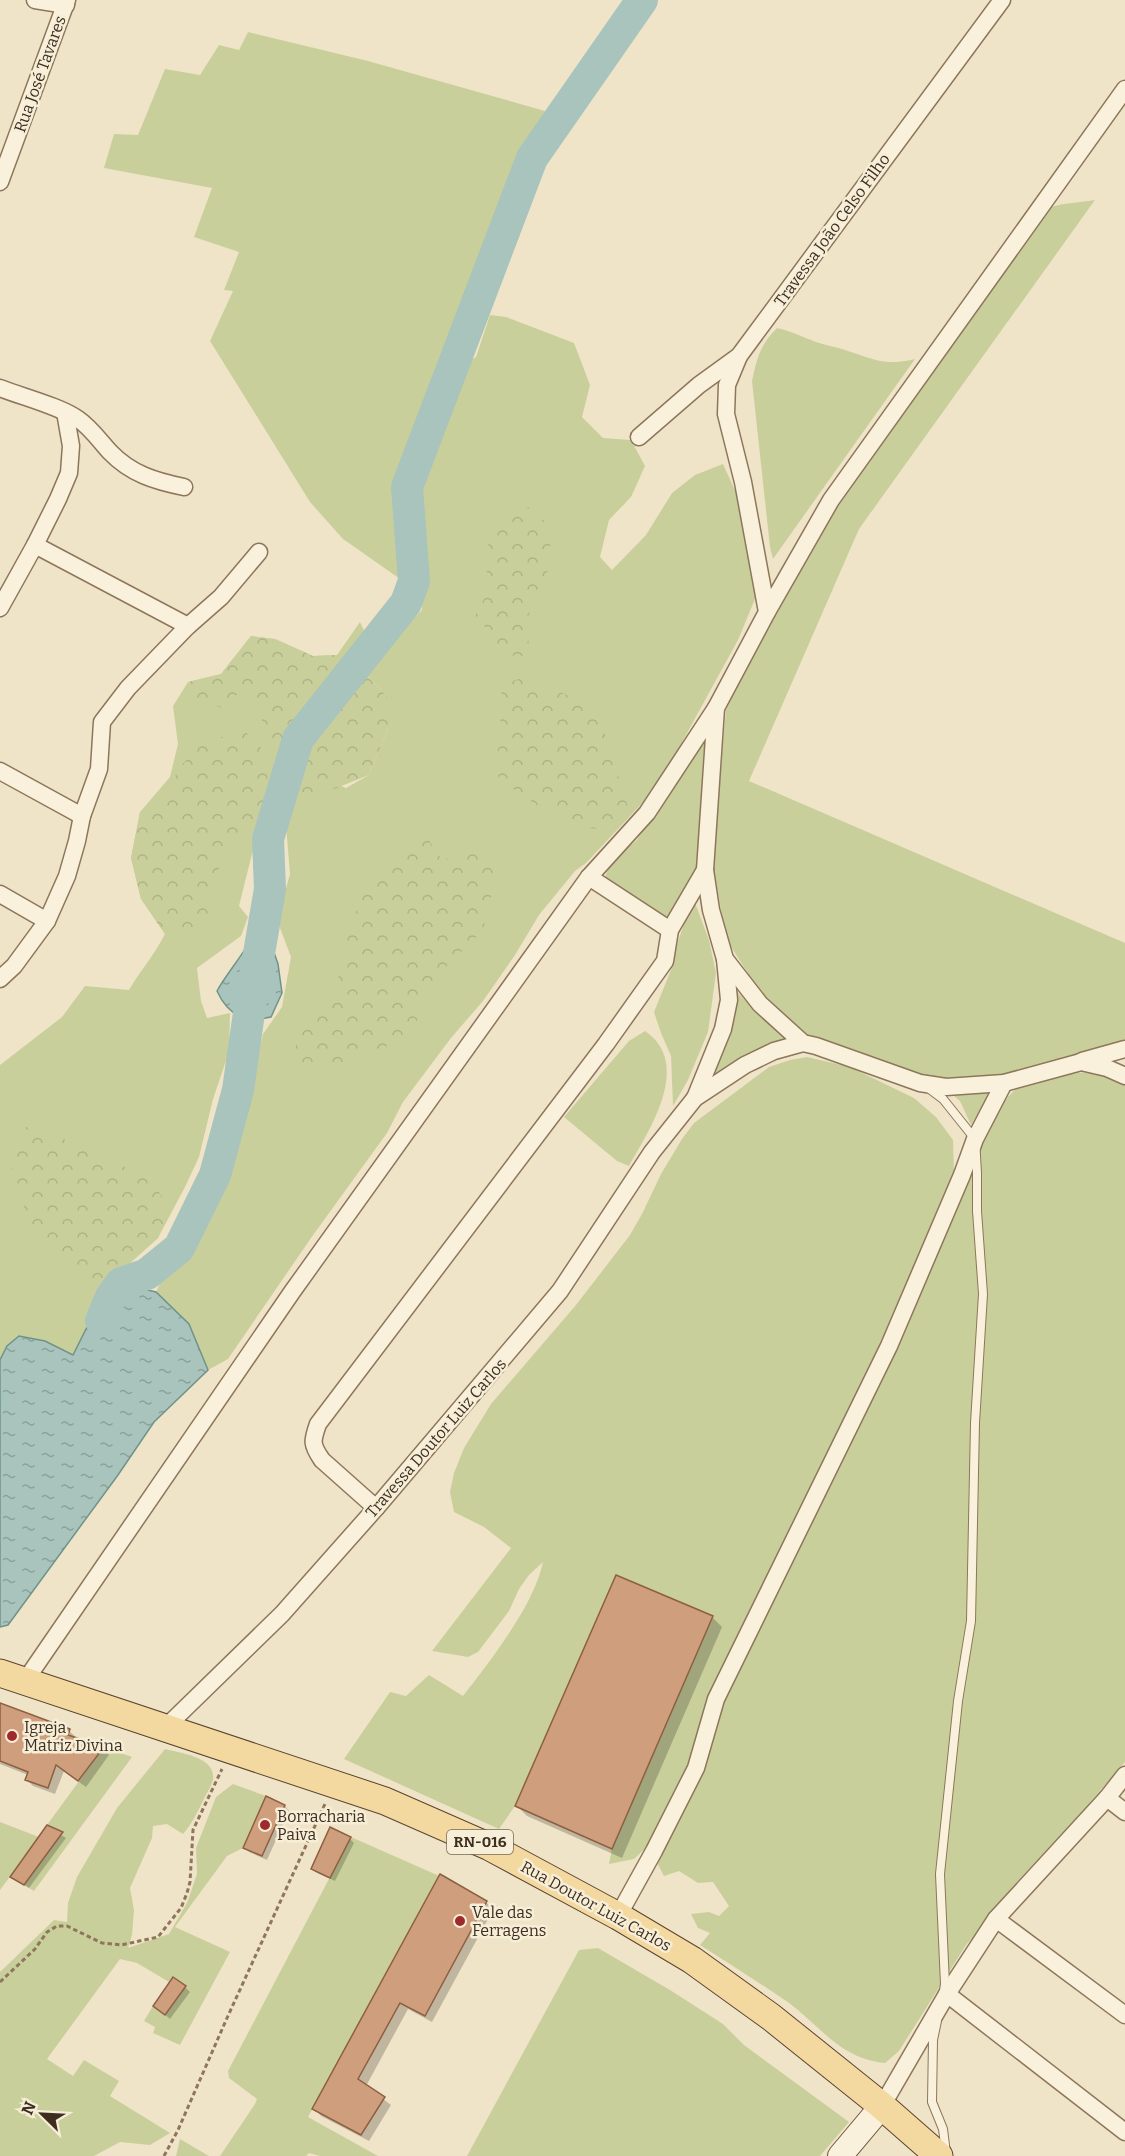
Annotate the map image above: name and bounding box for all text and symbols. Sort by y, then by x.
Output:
street label: Rua José Tavares [10,13,70,135]
street label: Travessa João Celso Filho [770,150,894,310]
street label: Travessa Doutor Luiz Carlos [362,1355,510,1521]
place label: Igreja Matriz Divina [24,1718,123,1755]
marker: Igreja Matriz Divina [5,1729,19,1743]
place label: Borracharia Paiva [277,1807,366,1844]
marker: Borracharia Paiva [258,1818,272,1832]
road number: RN-016 [447,1830,513,1854]
street label: Rua Doutor Luiz Carlos [518,1857,674,1955]
place label: Vale das Ferragens [472,1903,546,1940]
marker: Vale das Ferragens [453,1914,467,1928]
north arrow [12,2084,72,2144]
text: N [18,2099,40,2118]

